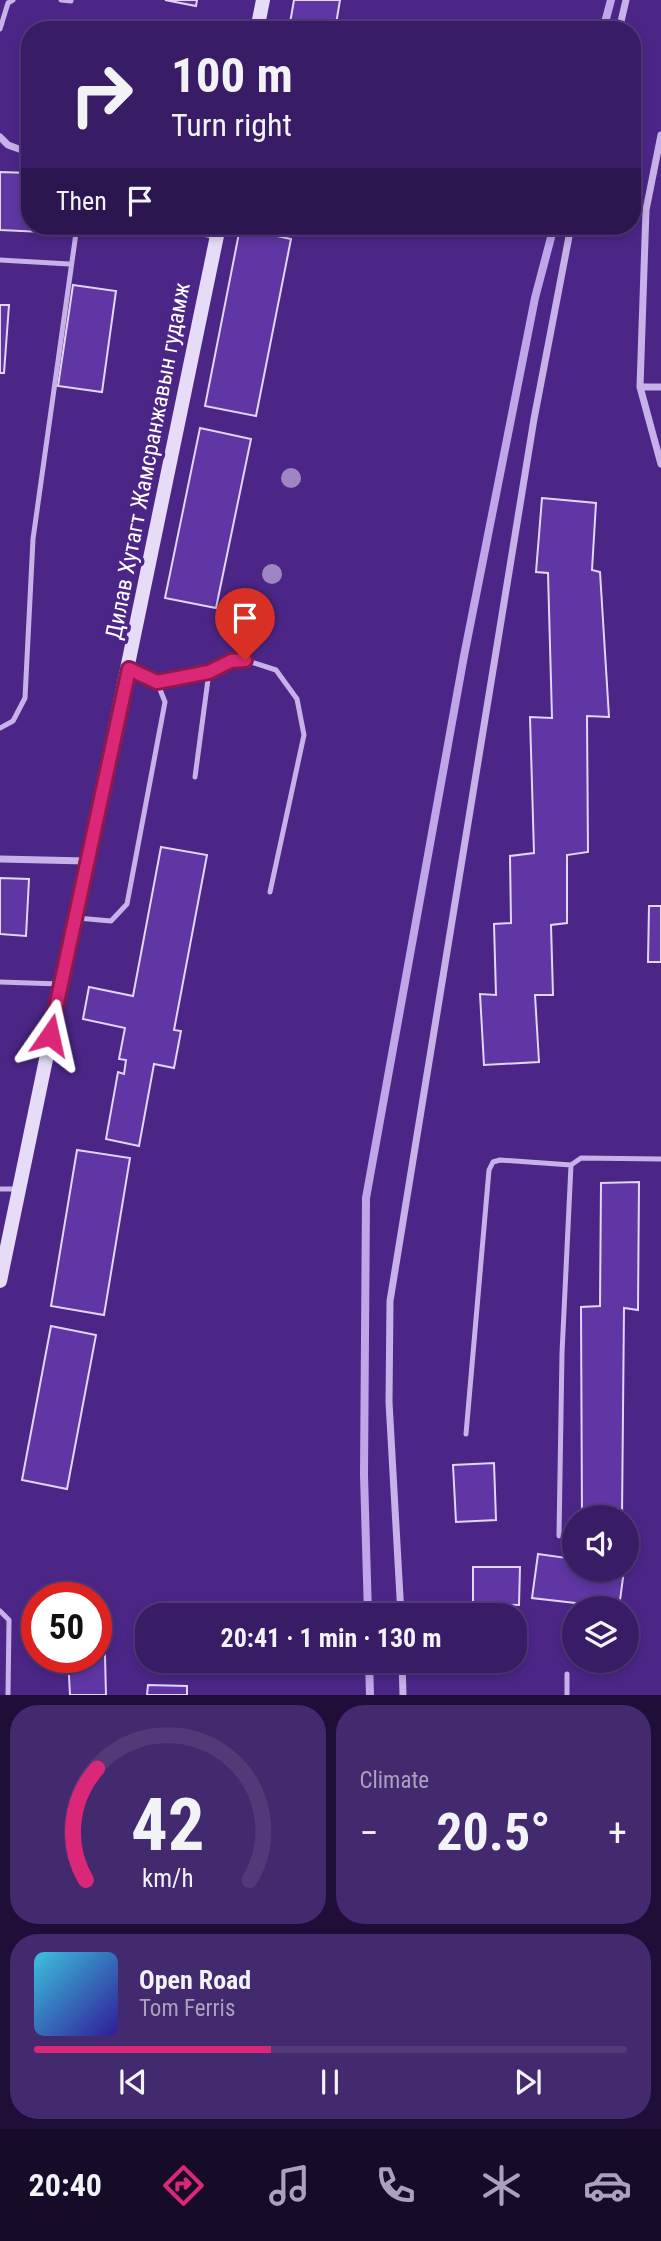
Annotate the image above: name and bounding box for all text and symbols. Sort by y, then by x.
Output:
text: 100 m [171,47,293,104]
icon: right [56,49,147,140]
text: Turn right [171,106,292,144]
icon: arrive [121,182,159,220]
text: Then [56,186,107,216]
street label: Дилав Хутагт Жамсранжавын гудамж [100,280,196,642]
pin [215,588,275,660]
icon: arrive [226,599,264,637]
position arrow [13,998,87,1072]
map controls [562,1505,639,1673]
button: sound [562,1505,639,1582]
speed limit sign: 50 [21,1582,112,1673]
button: layers [562,1596,639,1673]
text: 20:41 · 1 min · 130 m [221,1623,441,1653]
text: Climate [360,1767,429,1794]
text: 42 [131,1783,205,1869]
text: 20.5° [436,1802,550,1863]
text: − [360,1811,379,1855]
text: + [608,1811,627,1855]
text: km/h [142,1864,193,1893]
text: Open Road [139,1965,251,1995]
text: Tom Ferris [139,1995,235,2022]
icon: previous [114,2063,152,2101]
icon: pause [311,2063,349,2101]
icon: next [509,2063,547,2101]
icon: directions [159,2161,208,2210]
icon: music [265,2161,314,2210]
icon: phone [371,2161,420,2210]
icon: climate [477,2161,526,2210]
icon: car [583,2161,632,2210]
text: 20:40 [29,2166,102,2204]

